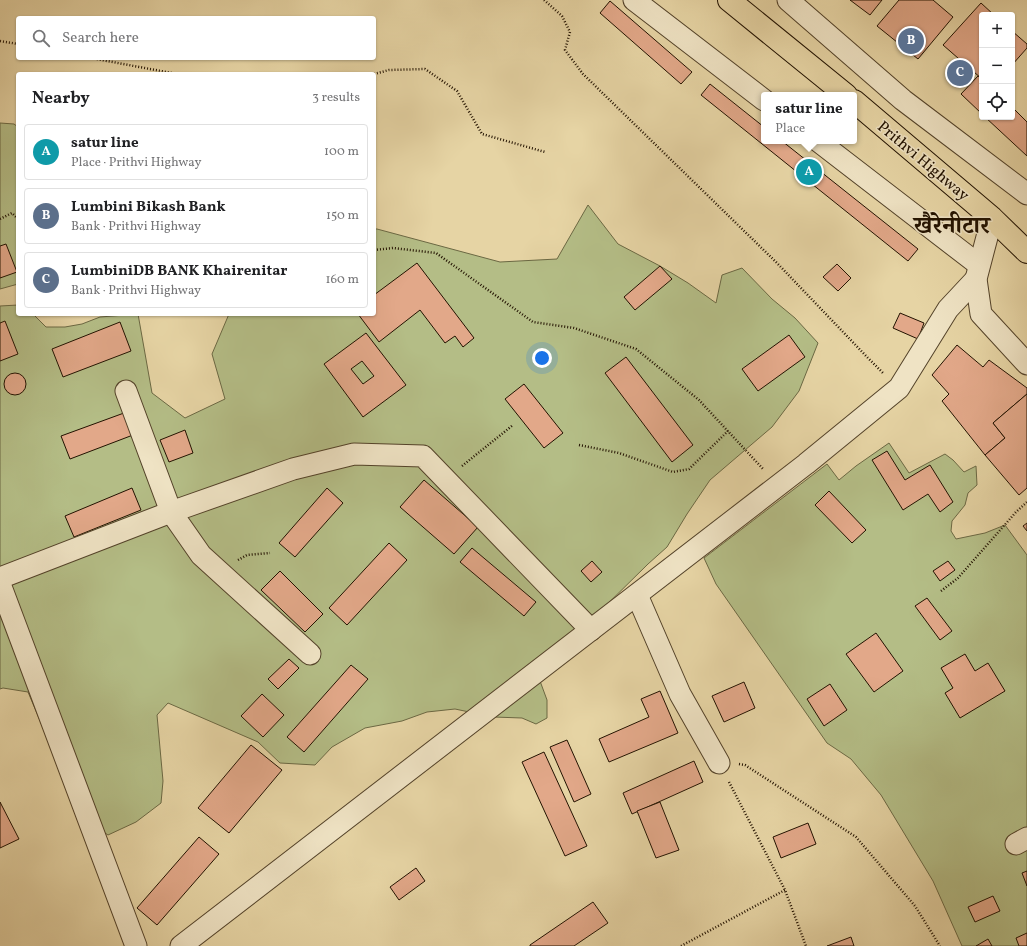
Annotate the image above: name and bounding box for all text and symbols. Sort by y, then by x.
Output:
map controls [979,12,1015,120]
button: + [979,12,1015,48]
search box [16,16,376,60]
pin: B [898,26,924,56]
icon: search [30,27,52,49]
text: Search here [62,28,139,49]
button: − [979,48,1015,84]
pin: C [947,58,973,88]
button: locate [979,84,1015,120]
text: Nearby [32,87,90,110]
text: 3 results [312,89,360,107]
popup [761,92,857,144]
text: satur line [775,99,843,120]
street label: Prithvi Highway [872,116,974,207]
text: Place [775,120,805,138]
text: satur line [71,133,139,154]
text: A [41,143,51,161]
text: 100 m [324,143,359,161]
text: Place · Prithvi Highway [71,154,201,172]
pin: A [796,157,822,187]
text: Lumbini Bikash Bank [71,197,226,218]
text: B [42,207,50,225]
text: 150 m [326,207,359,225]
district label: खैरेनीटार [912,210,992,244]
text: Bank · Prithvi Highway [71,218,201,236]
text: LumbiniDB BANK Khairenitar [71,261,287,282]
text: C [42,271,50,289]
text: 160 m [325,271,359,289]
text: Bank · Prithvi Highway [71,282,201,300]
your location [532,348,552,368]

